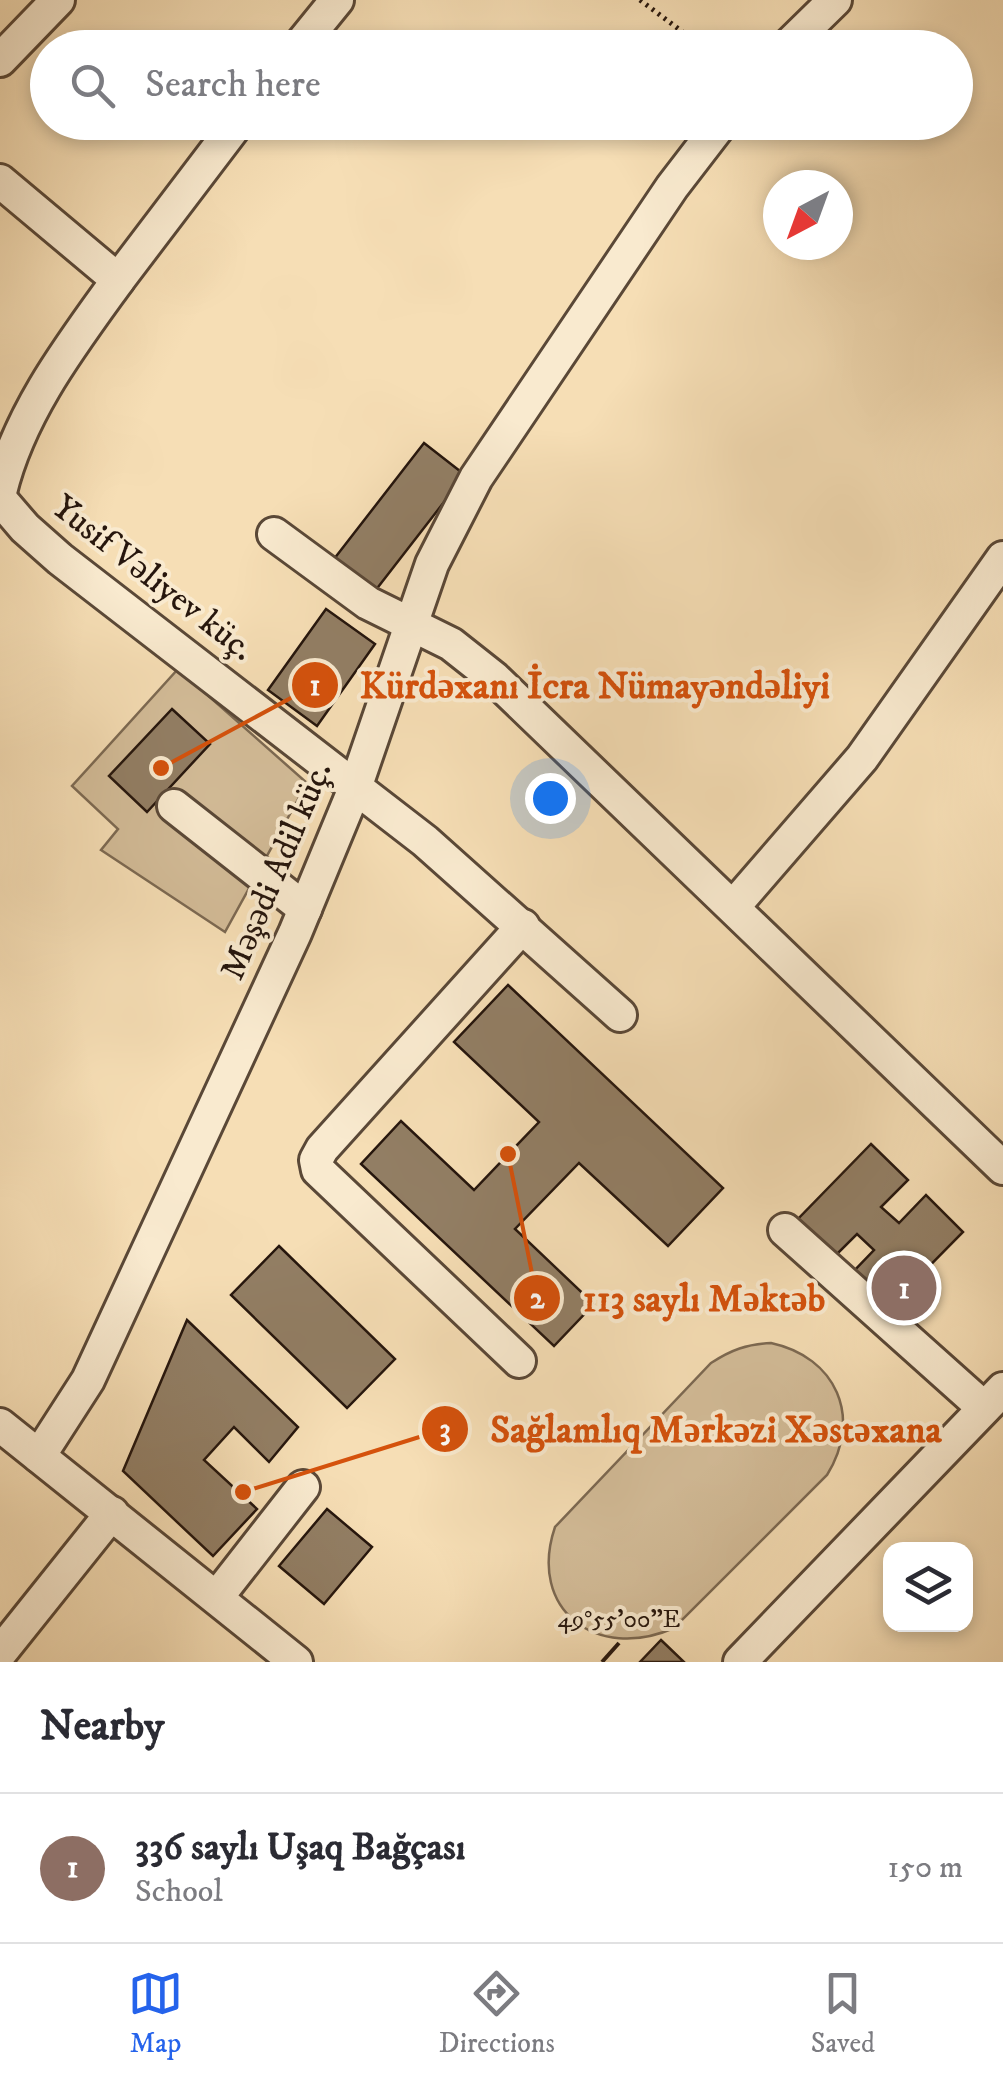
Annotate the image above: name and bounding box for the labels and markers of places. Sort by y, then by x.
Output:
callout: Kürdəxanı İcra Nümayəndəliyi [290,651,851,719]
pin: 1 [872,1250,936,1326]
callout: 113 saylı Məktəb [512,1264,845,1332]
callout: Sağlamlıq Mərkəzi Xəstəxana [420,1395,961,1463]

